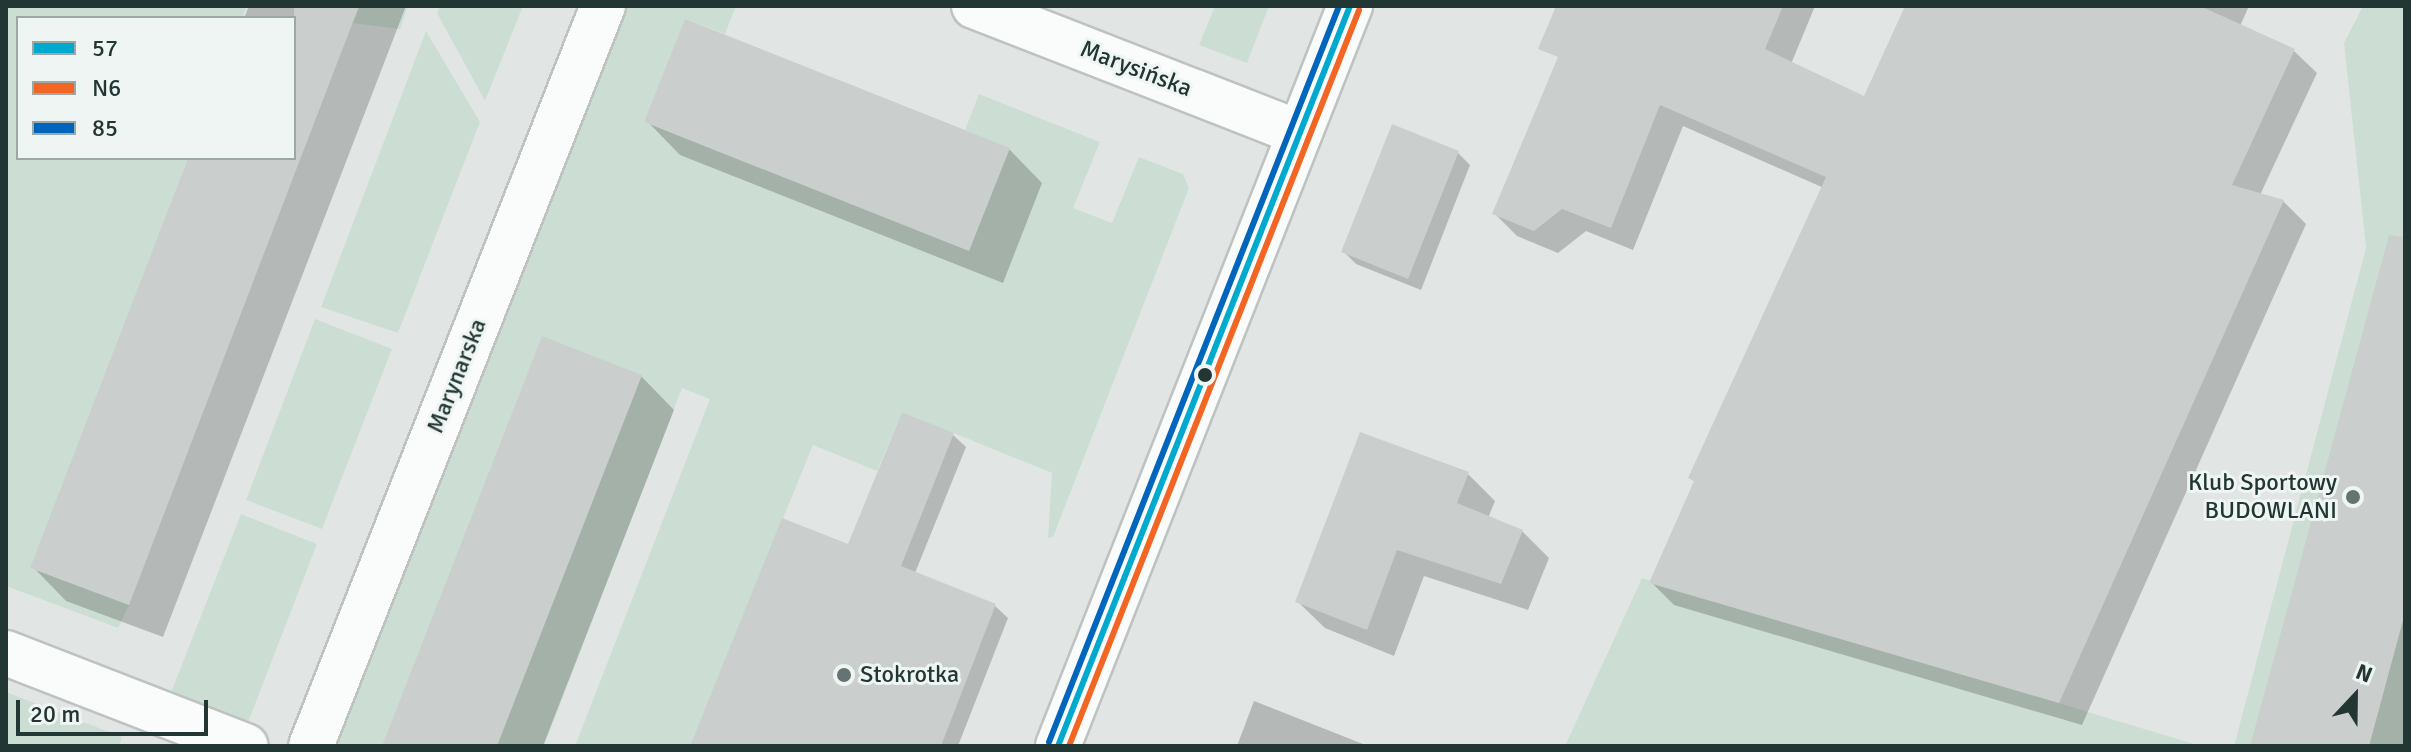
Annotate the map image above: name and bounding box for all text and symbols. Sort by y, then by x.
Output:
legend [16,16,296,160]
text: 57 [92,33,118,63]
street label: Marysińska [1076,35,1196,103]
text: N6 [92,73,121,103]
text: 85 [92,113,118,143]
street label: Marynarska [421,315,493,437]
unlabelled marker [1197,367,1213,383]
place label: Klub Sportowy BUDOWLANI [2188,469,2337,525]
marker: Klub Sportowy BUDOWLANI [2344,488,2362,506]
north arrow [2315,656,2395,736]
text: N [2352,658,2376,689]
place label: Stokrotka [860,661,959,689]
marker: Stokrotka [835,666,853,684]
scale bar [20,684,212,734]
text: 20 m [30,699,80,729]

